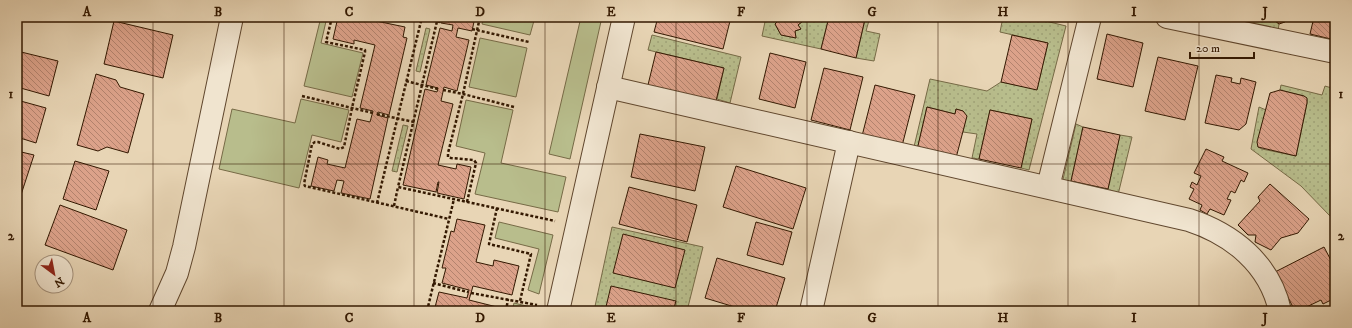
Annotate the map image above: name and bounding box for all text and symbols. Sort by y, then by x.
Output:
text: A [82,4,92,20]
text: B [214,4,222,20]
text: C [345,4,354,20]
text: D [475,4,485,20]
text: E [606,4,616,20]
text: F [737,4,746,20]
text: G [867,4,877,20]
text: H [998,4,1009,20]
text: I [1131,4,1137,20]
text: J [1260,4,1268,21]
scale bar [1190,34,1254,60]
text: 20 m [1196,41,1220,56]
text: 1 [9,86,14,102]
text: 1 [1339,86,1344,102]
text: 2 [8,228,15,244]
text: 2 [1338,228,1345,244]
north arrow [34,254,74,294]
text: N [51,273,66,290]
text: A [82,310,92,326]
text: B [214,310,222,326]
text: C [345,310,354,326]
text: D [475,310,485,326]
text: E [606,310,616,326]
text: F [737,310,746,326]
text: G [867,310,877,326]
text: H [998,310,1009,326]
text: I [1131,310,1137,326]
text: J [1260,310,1268,327]

